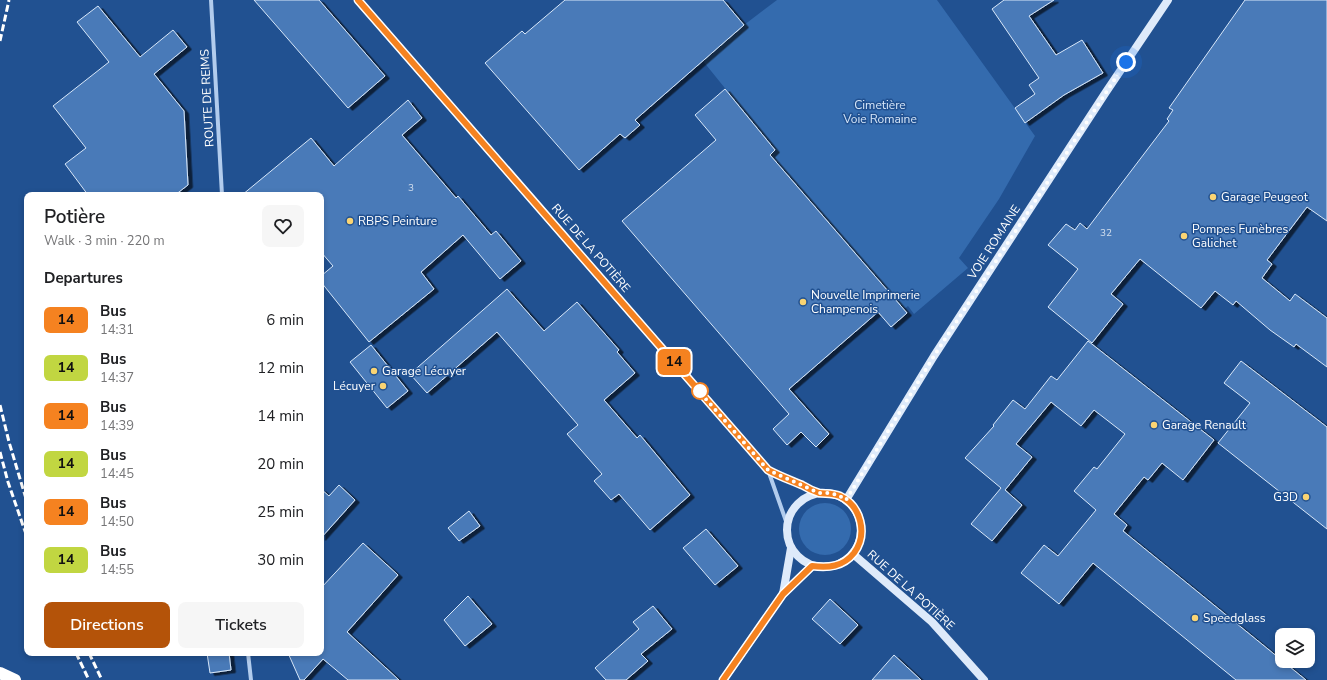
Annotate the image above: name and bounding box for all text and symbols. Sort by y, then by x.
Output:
street label: ROUTE DE REIMS [196,49,218,147]
your location [1116,52,1136,72]
park label: Cimetière Voie Romaine [842,97,917,127]
house number: 3 [408,181,414,195]
place label: Garage Peugeot [1221,189,1309,205]
marker: Garage Peugeot [1208,192,1218,202]
street label: RUE DE LA POTIÈRE [548,200,634,296]
street label: VOIE ROMAINE [963,202,1024,283]
text: Potière [44,204,105,230]
button: heart [262,205,304,247]
place label: RBPS Peinture [358,213,437,229]
marker: RBPS Peinture [345,216,355,226]
place label: Pompes Funèbres Galichet [1192,221,1288,251]
house number: 32 [1100,226,1112,240]
marker: Pompes Funèbres Galichet [1179,231,1189,241]
text: Walk · 3 min · 220 m [44,232,165,250]
text: Departures [44,268,123,288]
place label: Nouvelle Imprimerie Champenois [811,287,920,317]
marker: Nouvelle Imprimerie Champenois [798,297,808,307]
text: Bus [100,301,126,321]
text: 14 [58,310,74,329]
text: 6 min [266,310,304,330]
text: 14:31 [100,321,134,339]
text: Bus [100,349,126,369]
line badge: 14 [656,349,692,375]
text: 14 [666,352,682,371]
text: 14 [58,358,74,377]
text: 12 min [257,358,304,378]
place label: Garage Lécuyer [382,363,467,379]
marker: Garage Lécuyer [369,366,379,376]
text: 14:37 [100,369,134,387]
place label: Lécuyer [333,378,376,394]
marker: Lécuyer [378,381,388,391]
unlabelled marker [691,382,709,400]
text: Bus [100,397,126,417]
text: 14 [58,406,74,425]
text: 14 min [257,406,304,426]
text: 14:39 [100,417,134,435]
place label: Garage Renault [1162,417,1247,433]
marker: Garage Renault [1149,420,1159,430]
text: Bus [100,445,126,465]
text: 14 [58,454,74,473]
text: 20 min [257,454,304,474]
text: 14:45 [100,465,134,483]
place label: G3D [1273,489,1298,505]
marker: G3D [1301,492,1311,502]
text: Bus [100,493,126,513]
text: 14 [58,502,74,521]
text: 25 min [257,502,304,522]
text: 14:50 [100,513,134,531]
text: Bus [100,541,126,561]
street label: RUE DE LA POTIÈRE [864,546,958,634]
text: 14 [58,550,74,569]
text: 30 min [257,550,304,570]
text: 14:55 [100,561,134,579]
button: Directions [44,602,170,648]
button: Tickets [178,602,304,648]
place label: Speedglass [1203,610,1266,626]
marker: Speedglass [1190,613,1200,623]
map controls [1275,628,1315,668]
button: layers [1275,628,1315,668]

